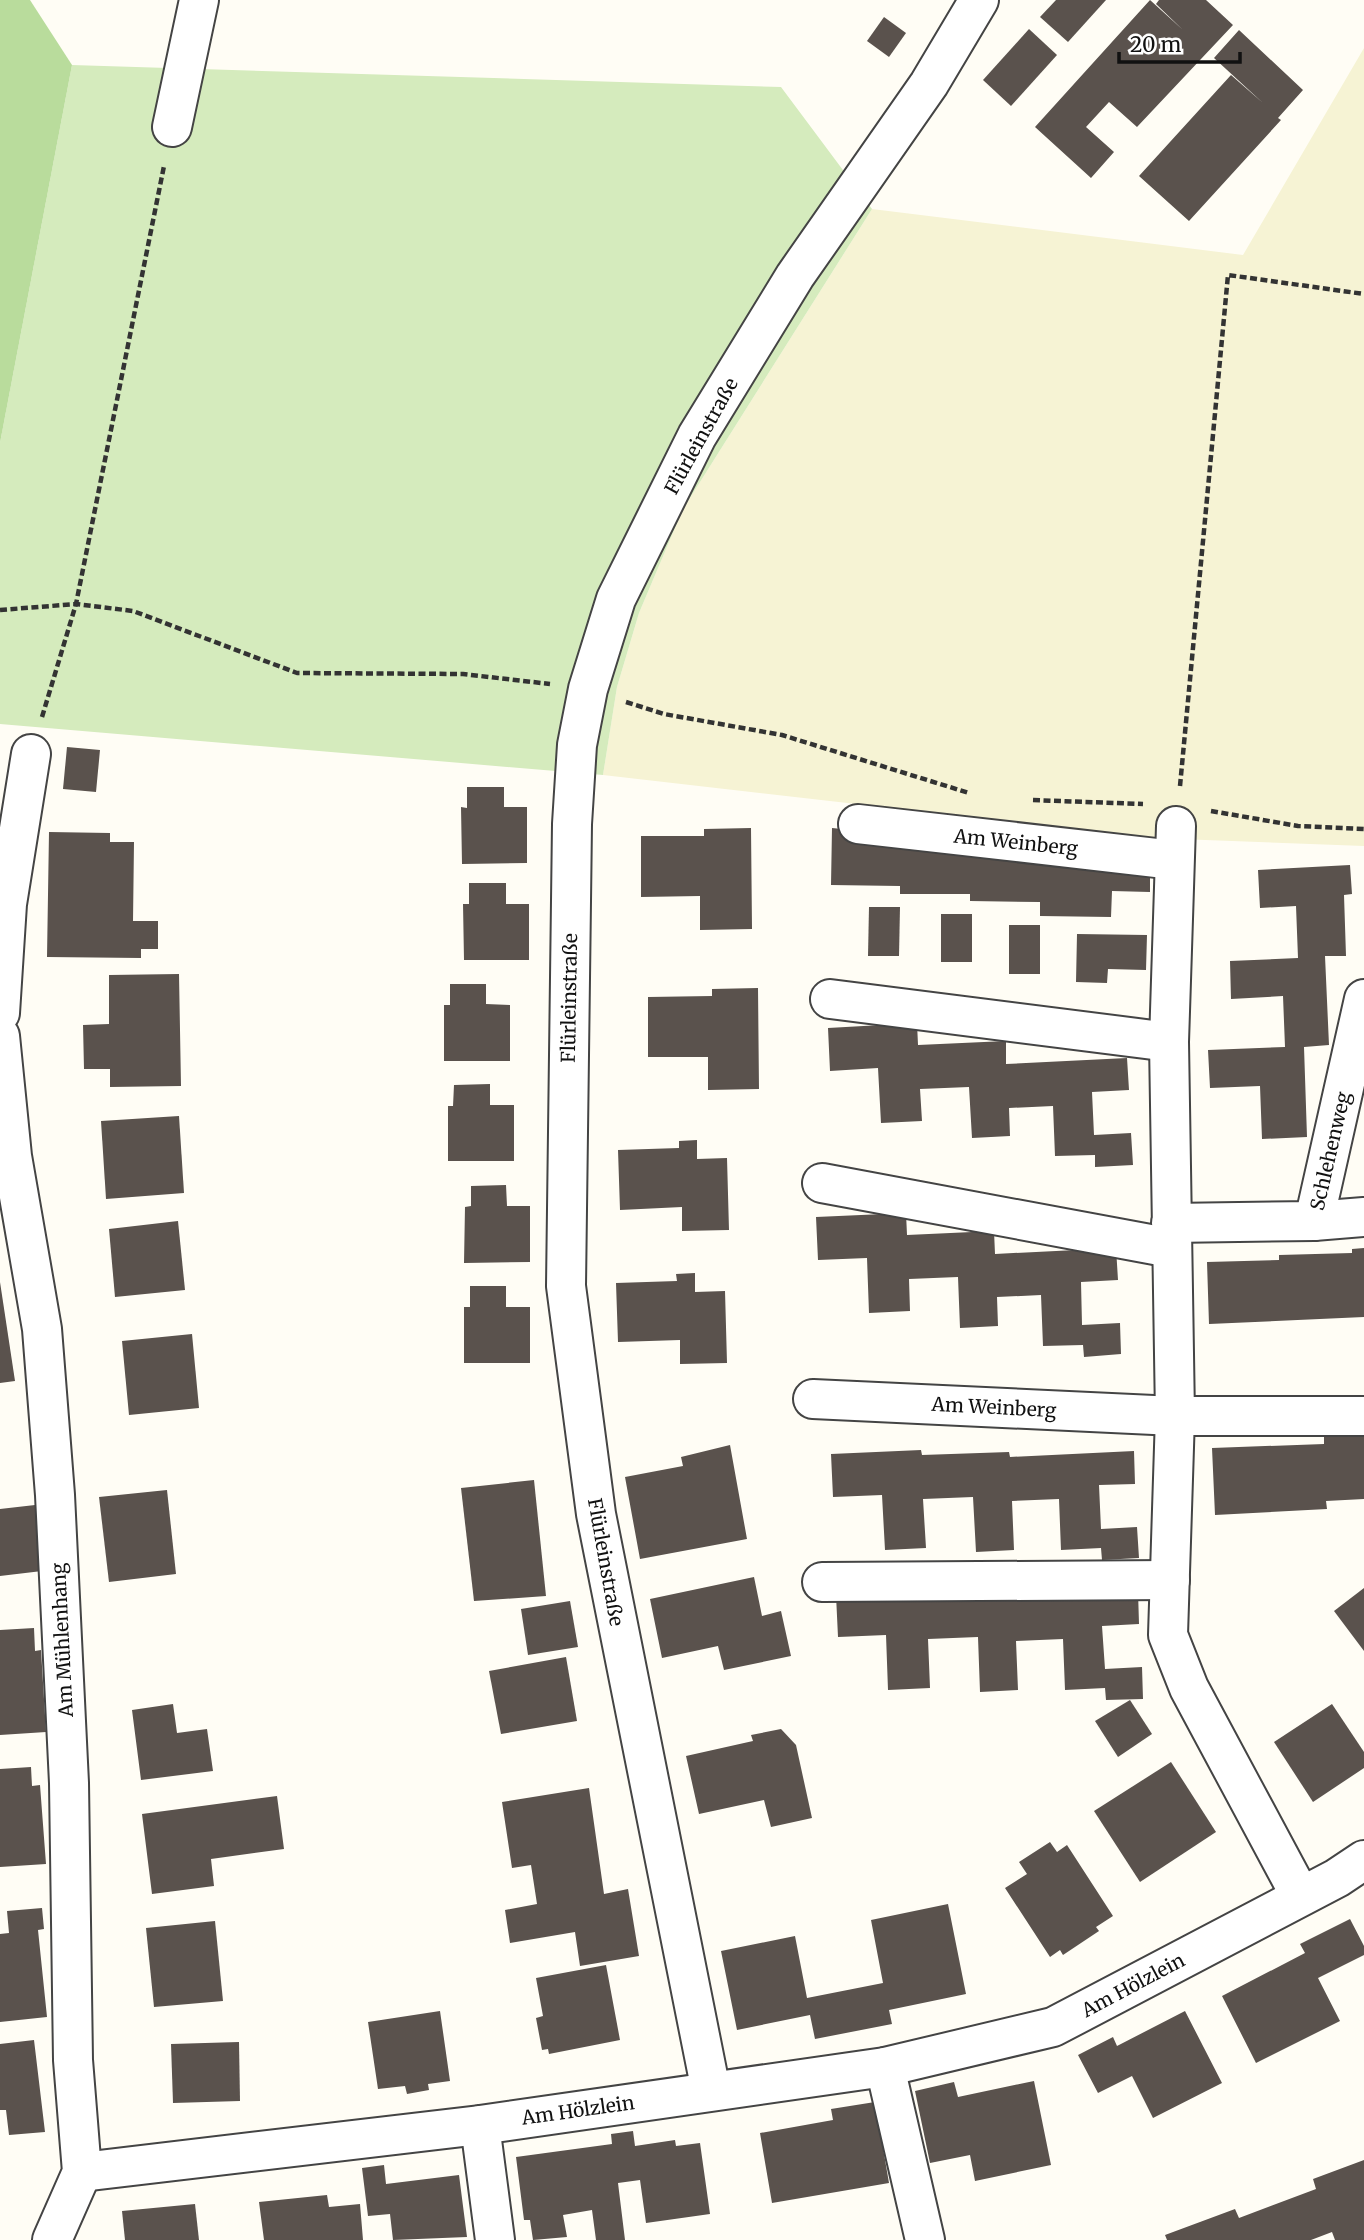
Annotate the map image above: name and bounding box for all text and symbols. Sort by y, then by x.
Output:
scale bar [1119,21,1240,65]
text: 20 m [1130,31,1182,58]
street label: Flürleinstraße [659,373,743,499]
street label: Am Weinberg [952,823,1080,861]
street label: Flürleinstraße [556,933,582,1063]
street label: Schlehenweg [1305,1089,1355,1213]
street label: Am Weinberg [930,1392,1057,1422]
street label: Flürleinstraße [583,1496,629,1628]
street label: Am Mühlenhang [46,1562,78,1719]
street label: Am Hölzlein [1076,1948,1189,2023]
street label: Am Hölzlein [519,2090,636,2130]

